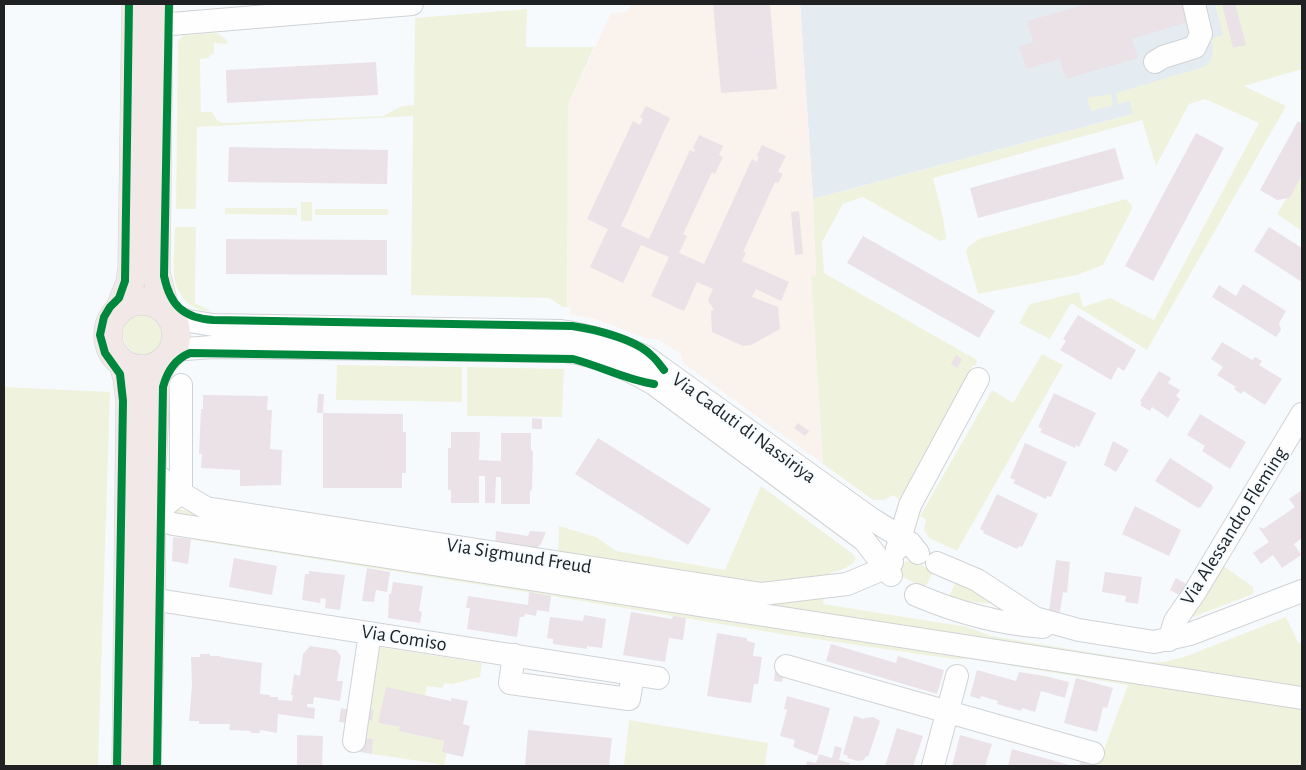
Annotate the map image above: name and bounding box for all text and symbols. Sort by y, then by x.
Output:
street label: Via Caduti di Nassiriya [667,368,821,488]
street label: Via Alessandro Fleming [1176,442,1292,610]
street label: Via Sigmund Freud [445,533,593,579]
street label: Via Comiso [359,619,449,657]

